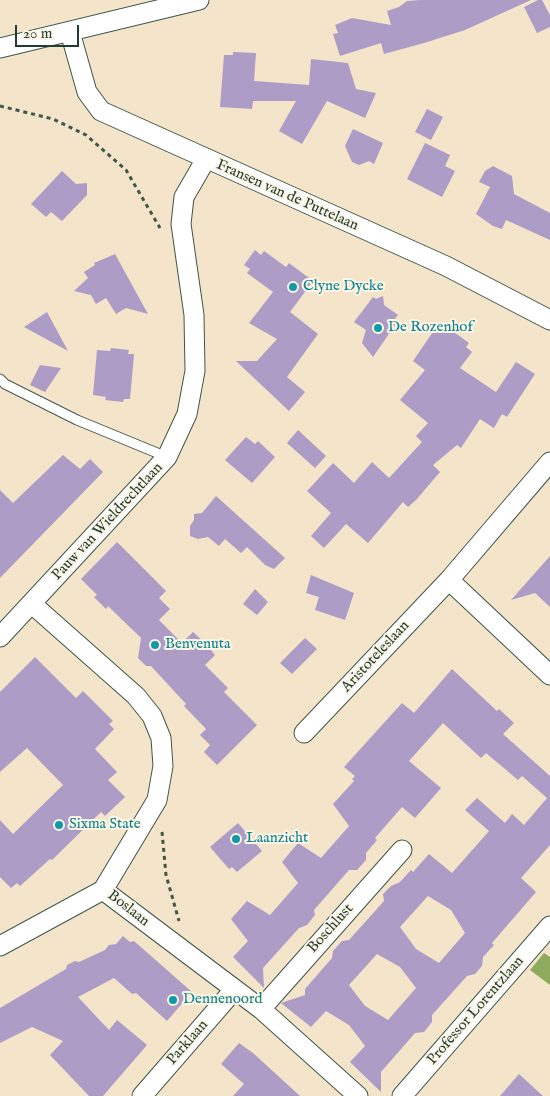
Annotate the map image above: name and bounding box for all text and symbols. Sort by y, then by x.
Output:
scale bar [18,15,81,47]
text: 20 m [23,24,52,43]
street label: Fransen van de Puttelaan [213,156,361,236]
place label: Clyne Dycke [303,278,384,296]
marker: Clyne Dycke [287,281,299,293]
place label: De Rozenhof [388,319,473,337]
marker: De Rozenhof [372,322,384,334]
street label: Pauw van Wieldrechtlaan [49,459,167,585]
street label: Aristoteleslaan [338,617,414,697]
place label: Benvenuta [165,636,230,654]
marker: Benvenuta [149,639,161,651]
place label: Sixma State [69,816,141,834]
marker: Sixma State [53,819,65,831]
place label: Laanzicht [246,830,308,848]
marker: Laanzicht [230,833,242,845]
street label: Boslaan [103,887,153,931]
street label: Boschlust [304,901,358,957]
street label: Professor Lorentzlaan [424,953,528,1069]
place label: Dennenoord [183,991,262,1009]
marker: Dennenoord [167,994,179,1006]
street label: Parklaan [164,1017,212,1069]

